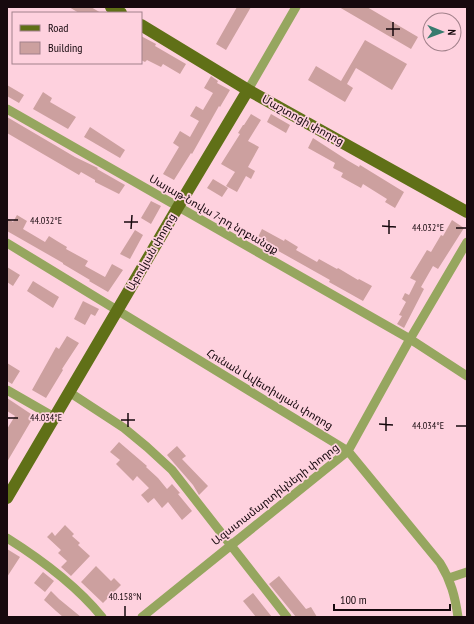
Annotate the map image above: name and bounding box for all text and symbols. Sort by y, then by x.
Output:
legend [12,12,142,64]
north arrow [422,12,462,52]
text: Road [48,20,68,35]
text: N [445,29,459,35]
text: Building [48,40,83,55]
street label: Մաշտոցի փողոց [259,92,347,148]
street label: Սայաթ-Նովա 7-րդ նրբանցք [147,171,281,257]
street label: Աբովյան փողոց [123,211,179,293]
text: 44.032°E [30,214,62,227]
text: 44.032°E [412,221,444,234]
street label: Հունան Ավետիսյան փողոց [204,346,336,432]
text: 44.034°E [30,411,62,424]
text: 44.034°E [412,419,444,432]
street label: Ազատամարտիկների փողոց [209,440,341,548]
scale bar [334,586,450,612]
text: 40.158°N [108,590,142,603]
text: 100 m [340,592,367,607]

